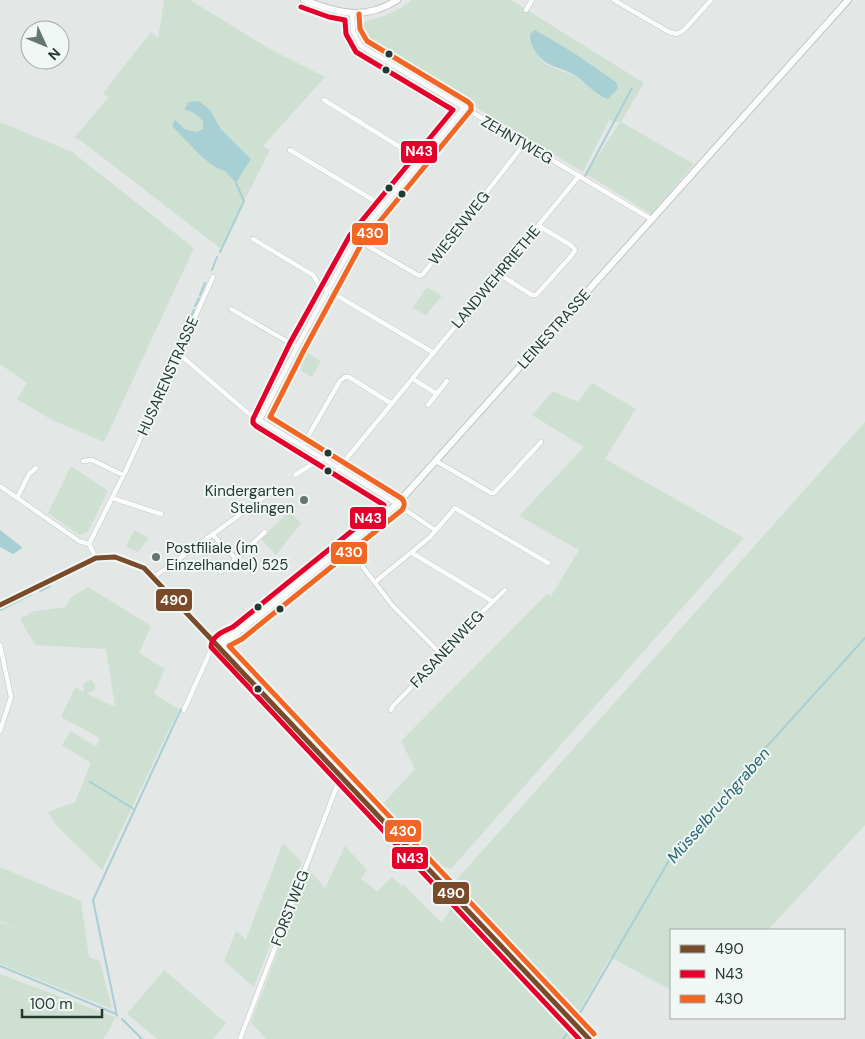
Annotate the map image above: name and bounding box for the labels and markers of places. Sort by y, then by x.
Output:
unlabelled marker [384,49,394,59]
unlabelled marker [381,65,391,75]
unlabelled marker [384,183,394,193]
unlabelled marker [397,189,407,199]
unlabelled marker [323,448,333,458]
unlabelled marker [323,466,333,476]
place label: Kindergarten Stelingen [205,481,294,518]
marker: Kindergarten Stelingen [298,494,310,506]
place label: Postfiliale (im Einzelhandel) 525 [166,538,288,575]
marker: Postfiliale (im Einzelhandel) 525 [150,551,162,563]
unlabelled marker [253,602,263,612]
unlabelled marker [275,604,285,614]
unlabelled marker [253,684,263,694]

